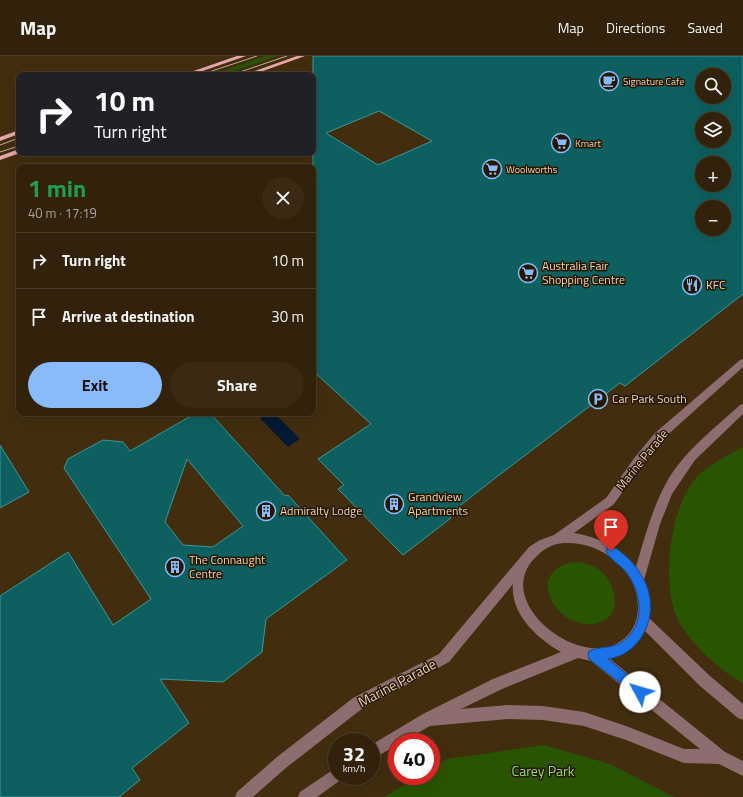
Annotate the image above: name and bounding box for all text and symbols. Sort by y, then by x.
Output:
text: Map [20,13,56,42]
text: Map [558,17,584,38]
text: Directions [606,17,665,38]
text: Saved [687,17,723,38]
map controls [695,68,731,236]
button: search [695,68,731,104]
cafe icon: Signature Cafe [598,70,620,92]
place label: Signature Cafe [623,74,684,89]
text: 10 m [94,79,155,122]
icon: right [28,88,80,140]
button: layers [695,112,731,148]
text: Turn right [94,118,167,145]
supermarket icon: Kmart [550,132,572,154]
place label: Kmart [575,136,601,151]
button: + [695,156,731,192]
supermarket icon: Woolworths [481,158,503,180]
place label: Woolworths [506,162,558,177]
text: 1 min [28,170,86,206]
button: close [262,177,304,219]
button: − [695,200,731,236]
text: 40 m · 17:19 [28,203,97,223]
text: Turn right [62,249,126,272]
text: 10 m [271,249,304,272]
icon: right [28,250,50,272]
place label: Australia Fair Shopping Centre [542,256,625,289]
supermarket icon: Australia Fair Shopping Centre [517,262,539,284]
restaurant icon: KFC [681,274,703,296]
place label: KFC [706,275,726,294]
text: Arrive at destination [62,305,195,328]
text: 30 m [271,305,304,328]
icon: arrive [28,306,50,328]
button: Exit [28,362,162,408]
button: Share [170,362,304,408]
parking icon: Car Park South [587,388,609,410]
place label: Car Park South [612,389,687,408]
street label: Marine Parade [611,425,672,494]
place label: Grandview Apartments [408,487,469,520]
building icon: Grandview Apartments [383,493,405,515]
building icon: Admiralty Lodge [255,500,277,522]
place label: Admiralty Lodge [280,501,362,520]
pin [594,510,628,551]
icon: arrive [600,516,622,538]
place label: The Connaught Centre [189,550,266,583]
building icon: The Connaught Centre [164,556,186,578]
street label: Marine Parade [354,653,440,712]
position arrow [619,671,661,713]
speed limit sign: 40 [388,733,440,785]
text: 32 [343,738,365,769]
park label: Carey Park [512,760,575,781]
text: km/h [343,761,365,776]

